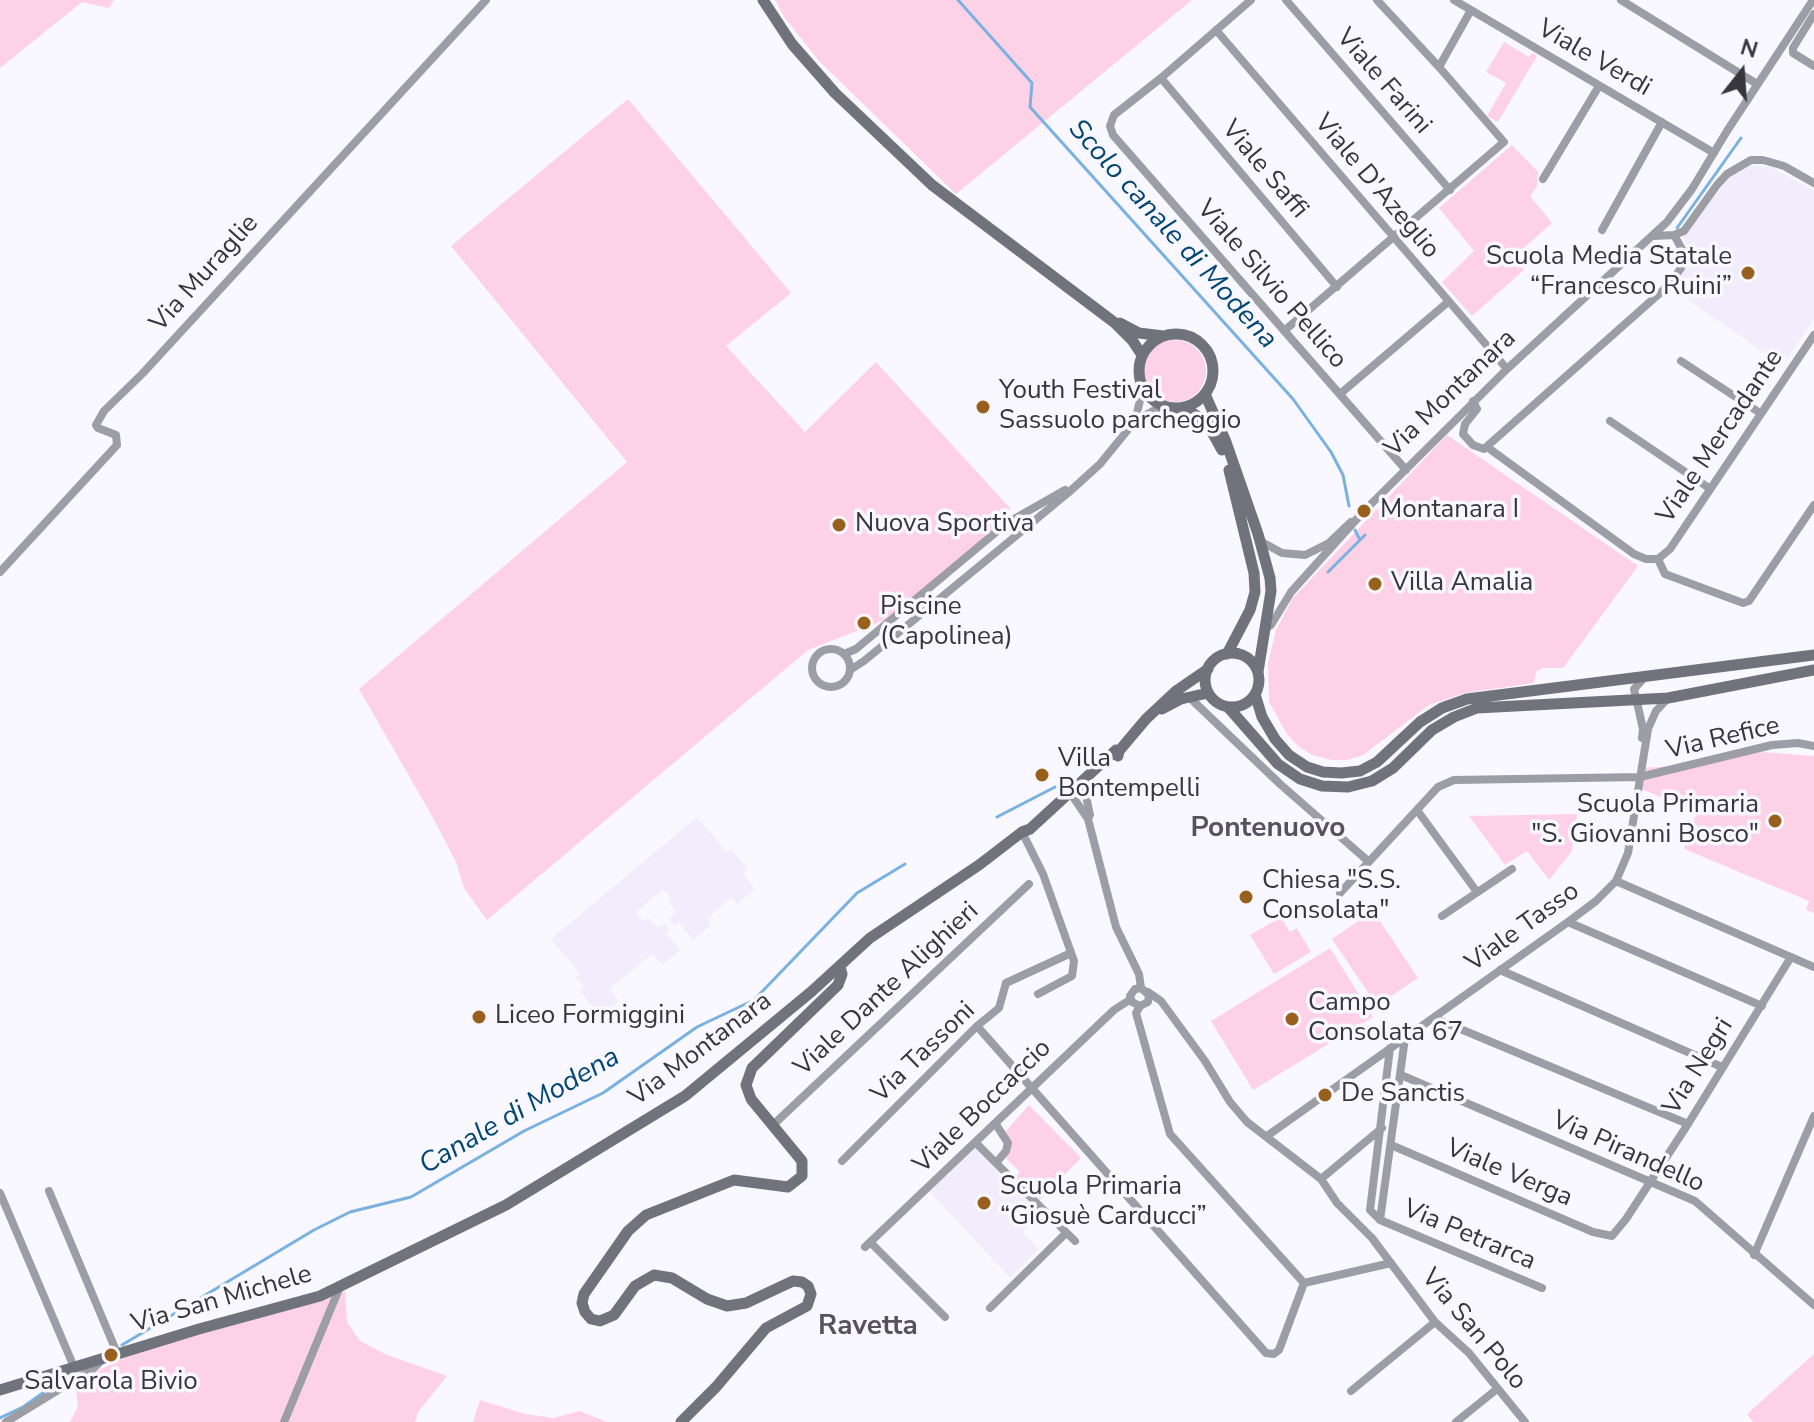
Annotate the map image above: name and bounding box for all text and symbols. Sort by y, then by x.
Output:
street label: Viale Verdi [1531,14,1657,104]
street label: Viale Farini [1329,23,1437,141]
north arrow [1702,32,1782,112]
text: N [1737,32,1761,66]
street label: Viale D'Azeglio [1307,108,1445,266]
water label: Scolo canale di Modena [1060,114,1284,356]
street label: Viale Saffi [1214,115,1314,225]
street label: Viale Silvio Pellico [1189,194,1353,376]
street label: Via Muraglie [144,209,266,339]
place label: Scuola Media Statale “Francesco Ruini” [1486,242,1732,304]
marker: Scuola Media Statale “Francesco Ruini” [1739,264,1757,282]
street label: Via Montanara [1379,324,1523,464]
street label: Viale Mercadante [1651,344,1791,530]
place label: Youth Festival Sassuolo parcheggio [999,376,1241,438]
marker: Youth Festival Sassuolo parcheggio [974,398,992,416]
place label: Montanara I [1380,495,1519,527]
marker: Montanara I [1355,502,1373,520]
place label: Nuova Sportiva [855,509,1034,541]
marker: Nuova Sportiva [830,516,848,534]
place label: Villa Amalia [1391,568,1533,600]
marker: Villa Amalia [1366,575,1384,593]
place label: Piscine (Capolinea) [880,592,1013,654]
marker: Piscine (Capolinea) [855,614,873,632]
street label: Via Refice [1663,711,1783,767]
place label: Villa Bontempelli [1058,744,1200,806]
marker: Villa Bontempelli [1033,766,1051,784]
place label: Scuola Primaria "S. Giovanni Bosco" [1531,790,1759,852]
district label: Pontenuovo [1191,812,1345,846]
marker: Scuola Primaria "S. Giovanni Bosco" [1766,812,1784,830]
place label: Chiesa "S.S. Consolata" [1262,866,1401,928]
street label: Viale Tasso [1460,876,1586,980]
marker: Chiesa "S.S. Consolata" [1237,888,1255,906]
street label: Viale Dante Alighieri [788,896,986,1084]
street label: Via Montanara [624,986,778,1114]
place label: Campo Consolata 67 [1308,988,1463,1050]
street label: Via Tassoni [866,996,982,1110]
place label: Liceo Formiggini [495,1001,685,1033]
marker: Liceo Formiggini [470,1008,488,1026]
marker: Campo Consolata 67 [1283,1010,1301,1028]
street label: Via Negri [1657,1013,1741,1121]
street label: Viale Boccaccio [908,1033,1058,1181]
water label: Canale di Modena [414,1041,626,1183]
place label: De Sanctis [1341,1079,1465,1111]
marker: De Sanctis [1316,1086,1334,1104]
street label: Via Pirandello [1547,1106,1709,1200]
street label: Viale Verga [1441,1133,1577,1215]
place label: Scuola Primaria “Giosuè Carducci” [1000,1172,1207,1234]
marker: Scuola Primaria “Giosuè Carducci” [975,1194,993,1212]
street label: Via Petrarca [1398,1194,1540,1278]
street label: Via San Michele [128,1259,316,1341]
street label: Via San Polo [1413,1263,1533,1397]
district label: Ravetta [818,1310,918,1344]
marker: Salvarola Bivio [102,1346,120,1364]
place label: Salvarola Bivio [24,1367,198,1399]

